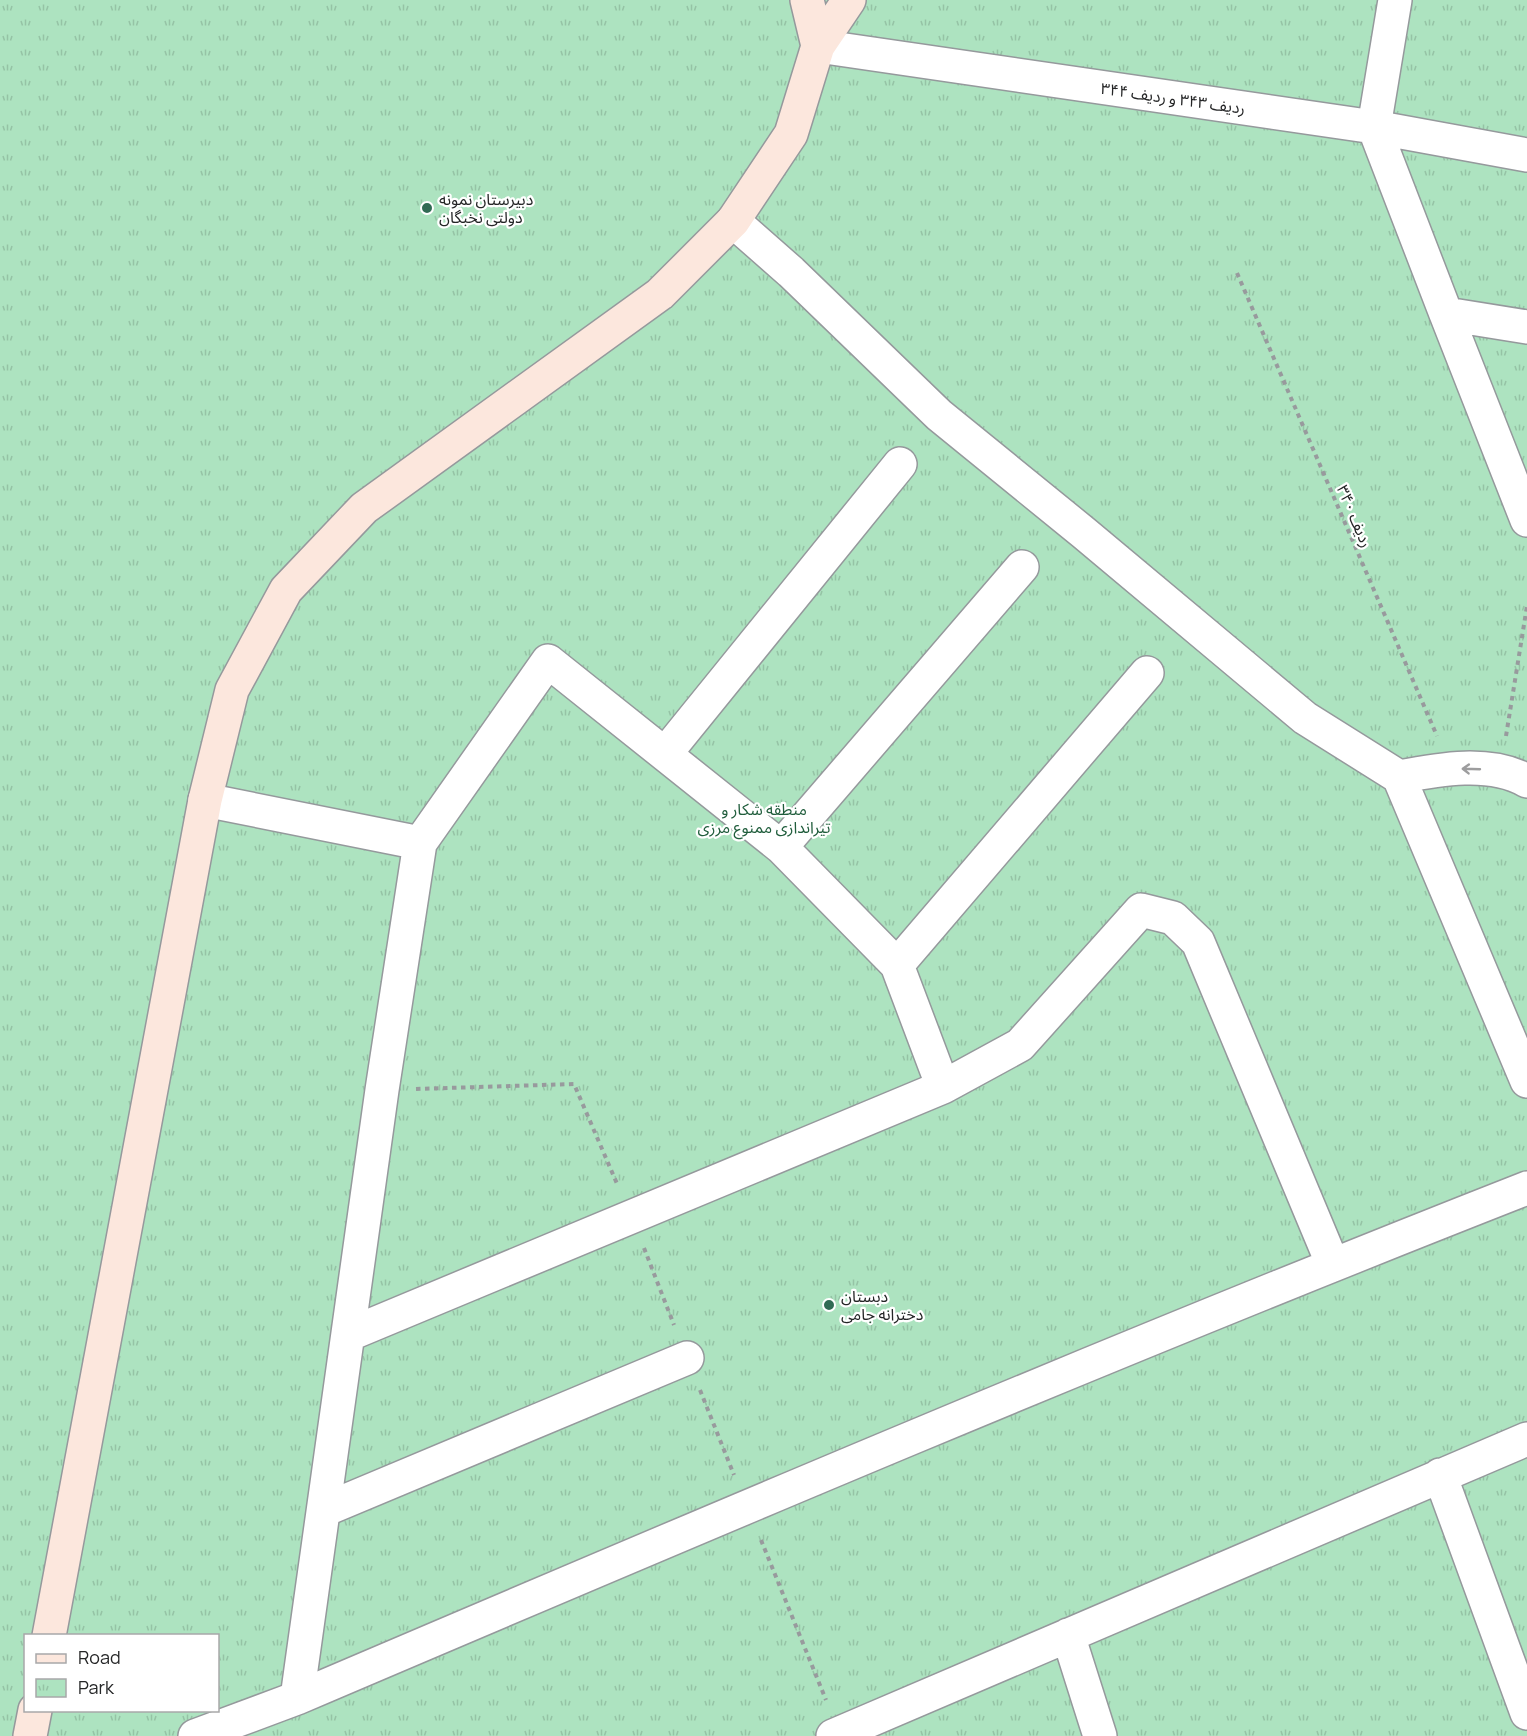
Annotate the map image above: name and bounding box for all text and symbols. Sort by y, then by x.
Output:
street label: ردیف ۳۴۳ و ردیف ۳۴۴ [1099,77,1247,119]
place label: دبیرستان نمونه دولتی نخبگان [439,188,533,228]
marker: دبیرستان نمونه دولتی نخبگان [420,201,434,215]
street label: ردیف ۳۴۰ [1332,481,1378,551]
one-way arrow [1461,764,1481,775]
park label: منطقه شکار و تیراندازی ممنوع مرزی [697,798,831,840]
place label: دبستان دخترانه جامی [841,1285,923,1325]
marker: دبستان دخترانه جامی [822,1298,836,1312]
legend [24,1634,219,1712]
text: Road [78,1645,121,1669]
text: Park [78,1675,115,1699]

